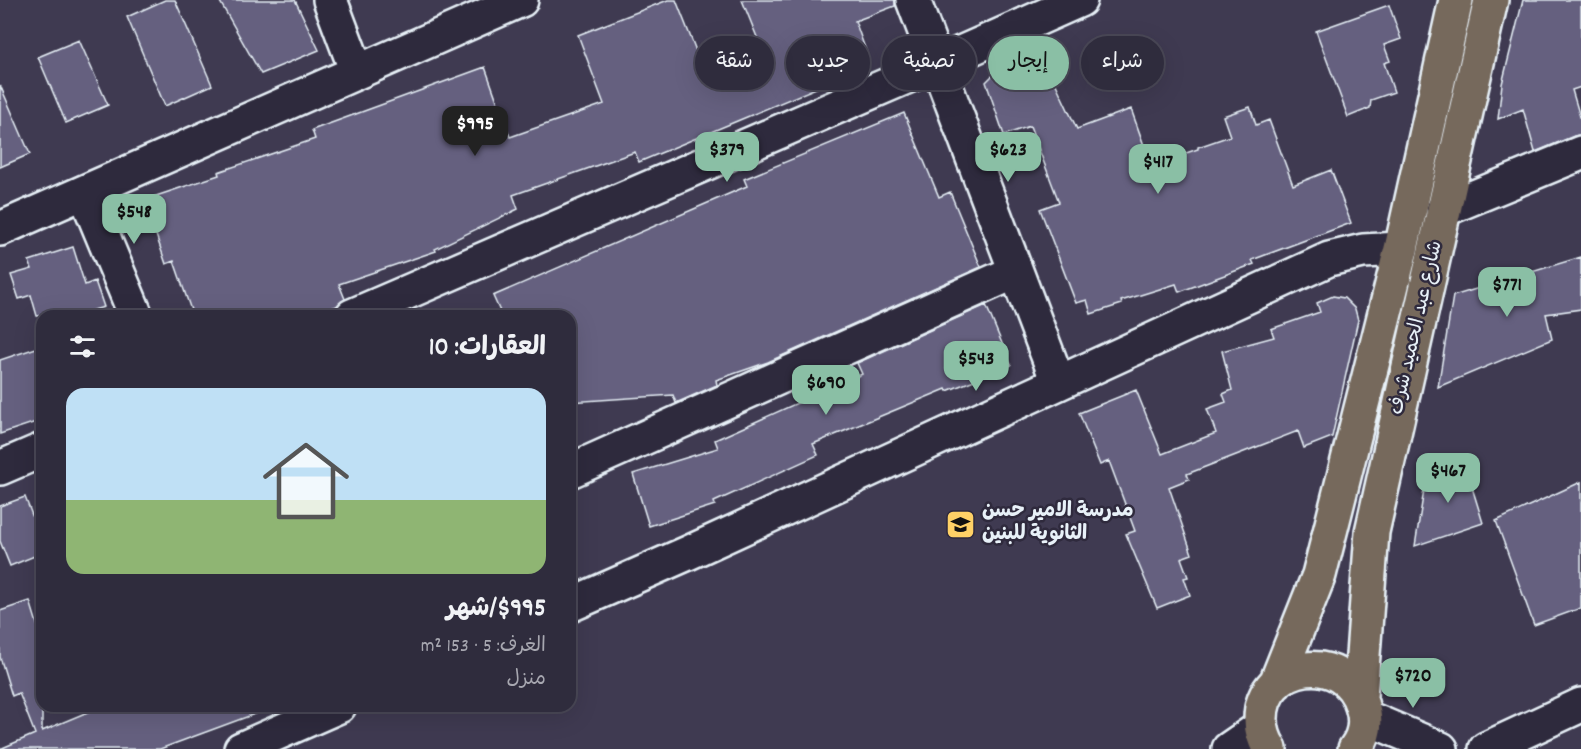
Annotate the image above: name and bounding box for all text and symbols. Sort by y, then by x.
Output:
chip: شقة [695,36,774,90]
chip: جديد [786,36,870,90]
chip: تصفية [882,36,976,90]
chip: إيجار [988,36,1069,90]
chip: شراء [1081,36,1164,90]
pin: $995 [439,106,511,157]
text: $995 [456,111,494,139]
pin: $379 [691,132,763,183]
pin: $623 [972,132,1044,183]
text: $379 [709,137,745,165]
text: $623 [989,137,1027,165]
pin: $417 [1122,144,1194,195]
text: $417 [1143,149,1173,177]
pin: $548 [98,194,170,245]
text: $548 [116,199,152,227]
street label: شارع عبد الحميد شرف [1383,238,1451,418]
pin: $771 [1471,267,1543,318]
text: $771 [1492,272,1522,300]
icon: filters [66,330,99,363]
text: العقارات: 10 [429,330,546,367]
pin: $543 [940,341,1012,392]
text: $543 [958,346,994,374]
pin: $690 [790,365,862,416]
text: $690 [806,370,846,398]
icon: home [252,427,360,535]
pin: $467 [1412,453,1484,504]
text: $467 [1430,458,1466,486]
place label: مدرسة الامير حسن الثانوية للبنين [982,498,1133,549]
school or university icon: مدرسة الامير حسن الثانوية للبنين [945,508,977,540]
text: $995/شهر [446,591,546,628]
text: الغرف: 5 · 153 m² [421,633,546,661]
pin: $720 [1377,658,1449,709]
text: $720 [1394,663,1432,691]
text: منزل [507,666,546,694]

